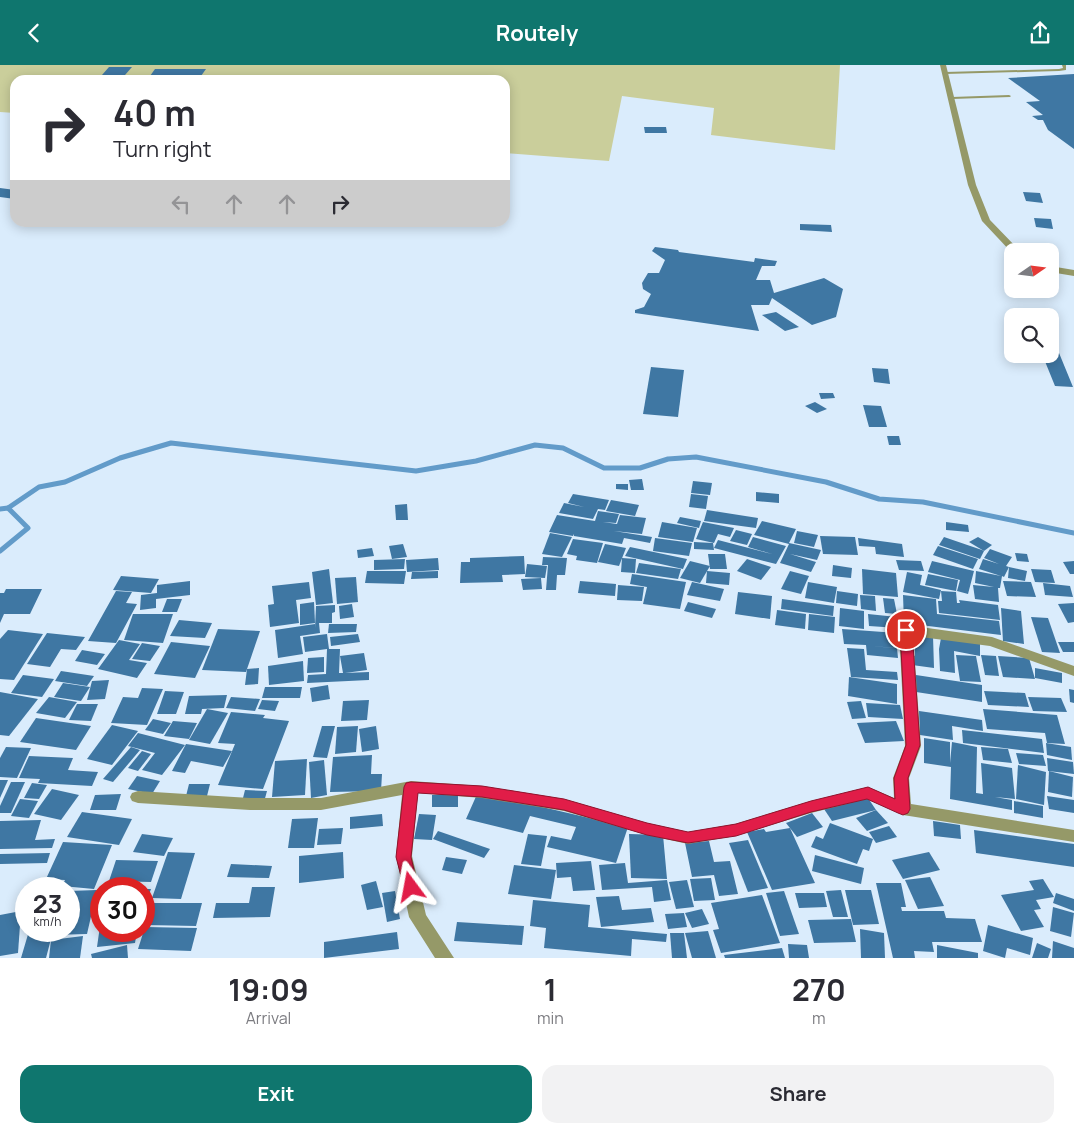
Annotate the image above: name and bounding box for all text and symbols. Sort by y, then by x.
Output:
text: Routely [496,18,578,48]
icon: back [20,19,48,47]
icon: share [1026,19,1054,47]
text: 40 m [113,89,196,137]
icon: right [30,95,95,160]
text: Turn right [113,134,211,164]
icon: left [167,190,195,218]
icon: ahead [220,190,248,218]
icon: ahead [273,190,301,218]
icon: right [326,190,354,218]
north arrow [1004,243,1059,297]
map controls [1004,243,1059,363]
button: search [1004,308,1059,363]
pin [885,609,927,651]
icon: arrive [892,616,920,644]
position arrow [384,860,436,912]
speed limit sign: 30 [90,877,155,942]
text: 23 [33,886,62,921]
text: km/h [34,913,61,930]
text: 19:09 [228,969,309,1010]
text: 1 [544,969,557,1010]
text: 270 [792,969,846,1010]
text: Arrival [246,1007,291,1029]
text: min [537,1007,564,1029]
text: m [812,1007,826,1029]
button: Exit [20,1065,532,1123]
button: Share [542,1065,1054,1123]

